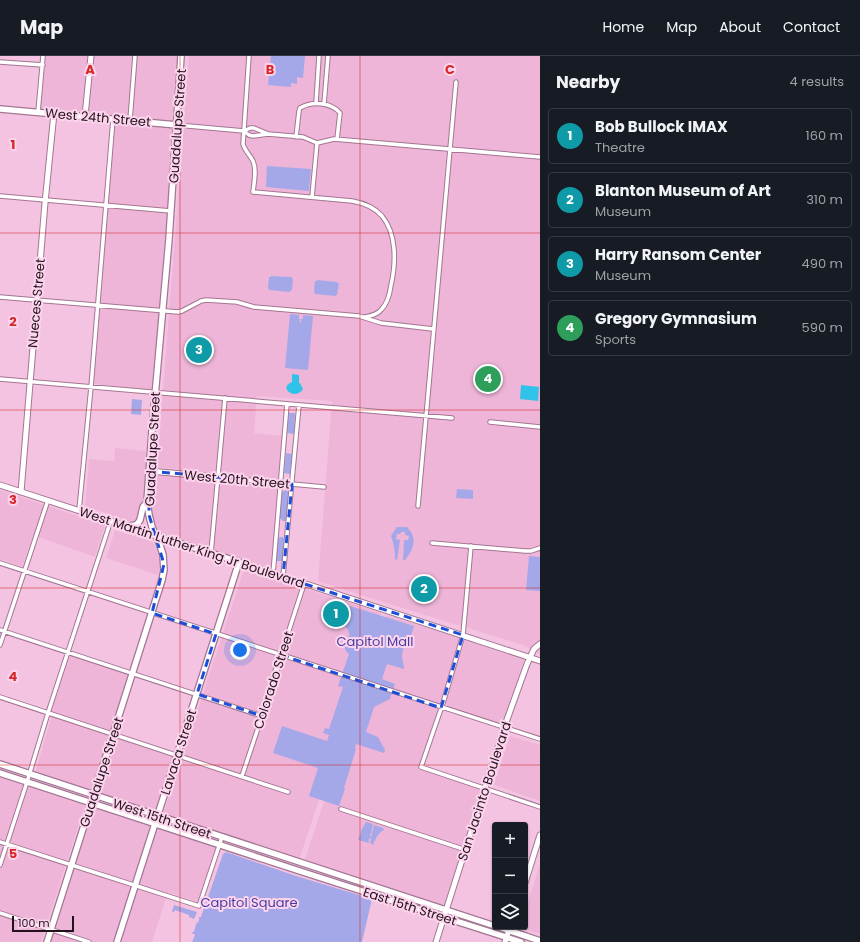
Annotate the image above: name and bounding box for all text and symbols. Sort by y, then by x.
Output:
text: Map [20,14,63,41]
text: Home [602,17,644,37]
text: Map [666,17,697,37]
text: About [719,17,761,37]
text: Contact [783,17,840,37]
text: A [85,60,95,79]
text: B [266,60,275,79]
text: C [445,60,455,79]
street label: Guadalupe Street [164,68,191,184]
text: Nearby [556,70,620,94]
text: 4 results [790,72,844,91]
street label: West 24th Street [44,103,152,132]
text: Bob Bullock IMAX [595,116,728,137]
text: 1 [568,126,572,145]
text: 160 m [806,126,843,145]
text: 1 [11,135,15,154]
text: Theatre [595,138,645,157]
text: Blanton Museum of Art [595,180,771,201]
text: 2 [566,190,574,209]
text: 310 m [806,190,843,209]
text: Museum [595,202,651,221]
text: Harry Ransom Center [595,244,761,265]
text: 3 [566,254,574,273]
text: 490 m [802,254,843,273]
street label: Nueces Street [23,257,50,349]
text: Museum [595,266,651,285]
text: Gregory Gymnasium [595,308,757,329]
text: 2 [9,312,17,331]
text: 4 [566,318,574,337]
text: 590 m [802,318,843,337]
text: Sports [595,330,636,349]
pin: 3 [186,335,212,365]
pin: 4 [475,364,501,394]
street label: Guadalupe Street [140,391,165,507]
street label: West 20th Street [183,465,291,494]
text: 3 [9,490,17,509]
street label: West Martin Luther King Jr Boulevard [77,502,307,593]
pin: 2 [411,574,437,604]
pin: 1 [323,599,349,629]
street label: Colorado Street [249,628,298,732]
park label: Capitol Mall [337,632,413,651]
your location [230,640,250,660]
text: 4 [9,667,18,686]
street label: Lavaca Street [156,707,201,797]
street label: Guadalupe Street [75,714,128,830]
street label: San Jacinto Boulevard [453,719,516,863]
street label: West 15th Street [110,794,214,843]
map controls [492,822,528,930]
button: + [492,822,528,858]
text: 5 [9,844,17,863]
button: − [492,858,528,894]
street label: East 15th Street [361,882,459,931]
park label: Capitol Square [201,893,297,912]
button: layers [492,894,528,930]
scale bar [12,914,74,933]
text: 100 m [18,915,50,931]

